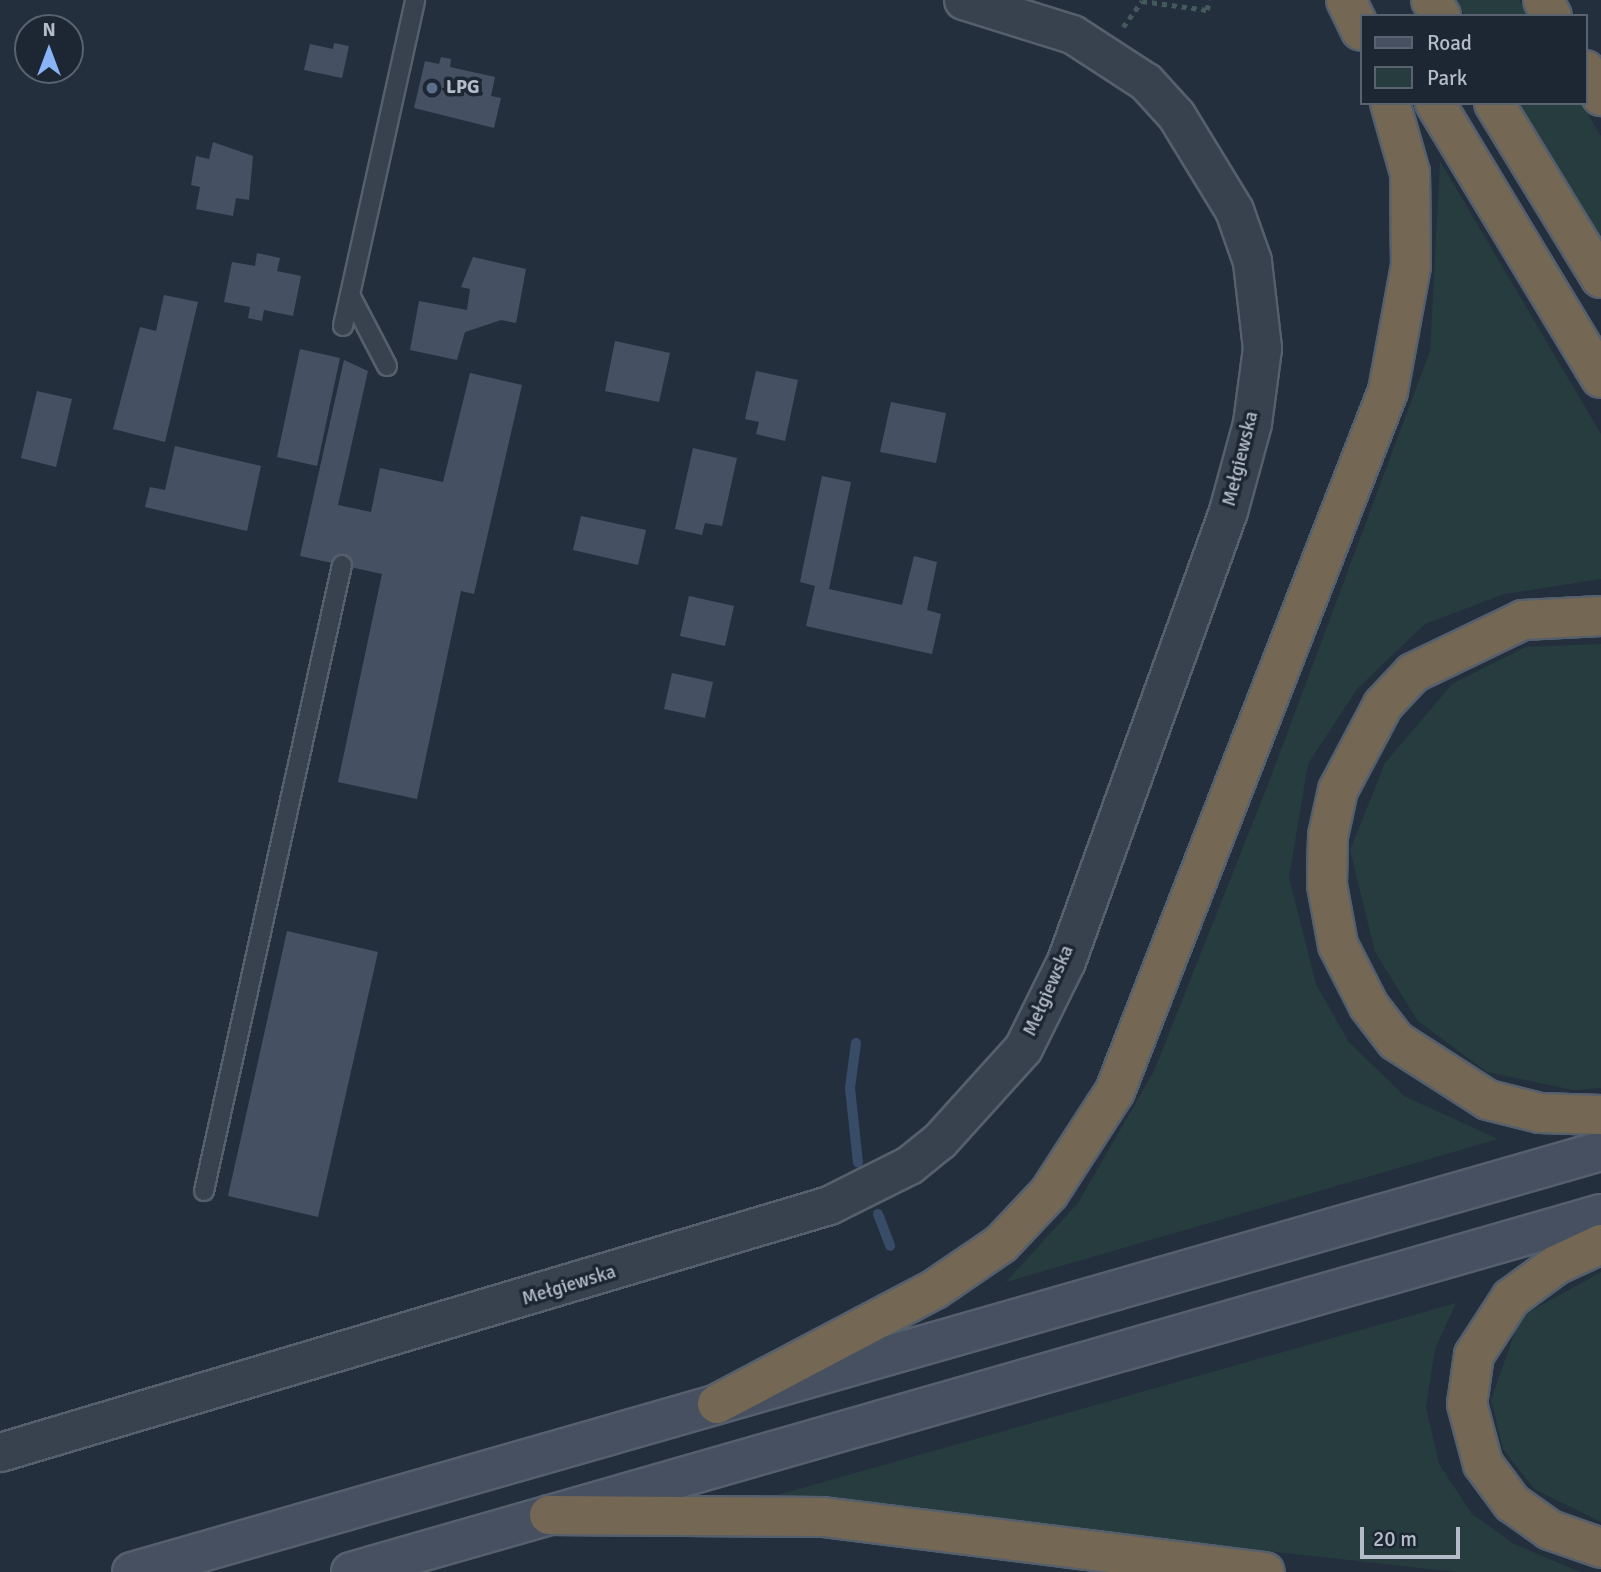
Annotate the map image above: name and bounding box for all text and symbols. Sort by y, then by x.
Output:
north arrow [14,14,84,84]
legend [1360,14,1587,105]
text: N [42,18,56,42]
text: Road [1427,30,1472,56]
text: Park [1427,65,1467,91]
place label: LPG [446,77,480,99]
marker: LPG [424,80,440,96]
street label: Mełgiewska [1218,409,1264,509]
street label: Mełgiewska [1019,942,1079,1040]
street label: Mełgiewska [519,1261,619,1311]
scale bar [1363,1512,1463,1556]
text: 20 m [1373,1526,1417,1552]

